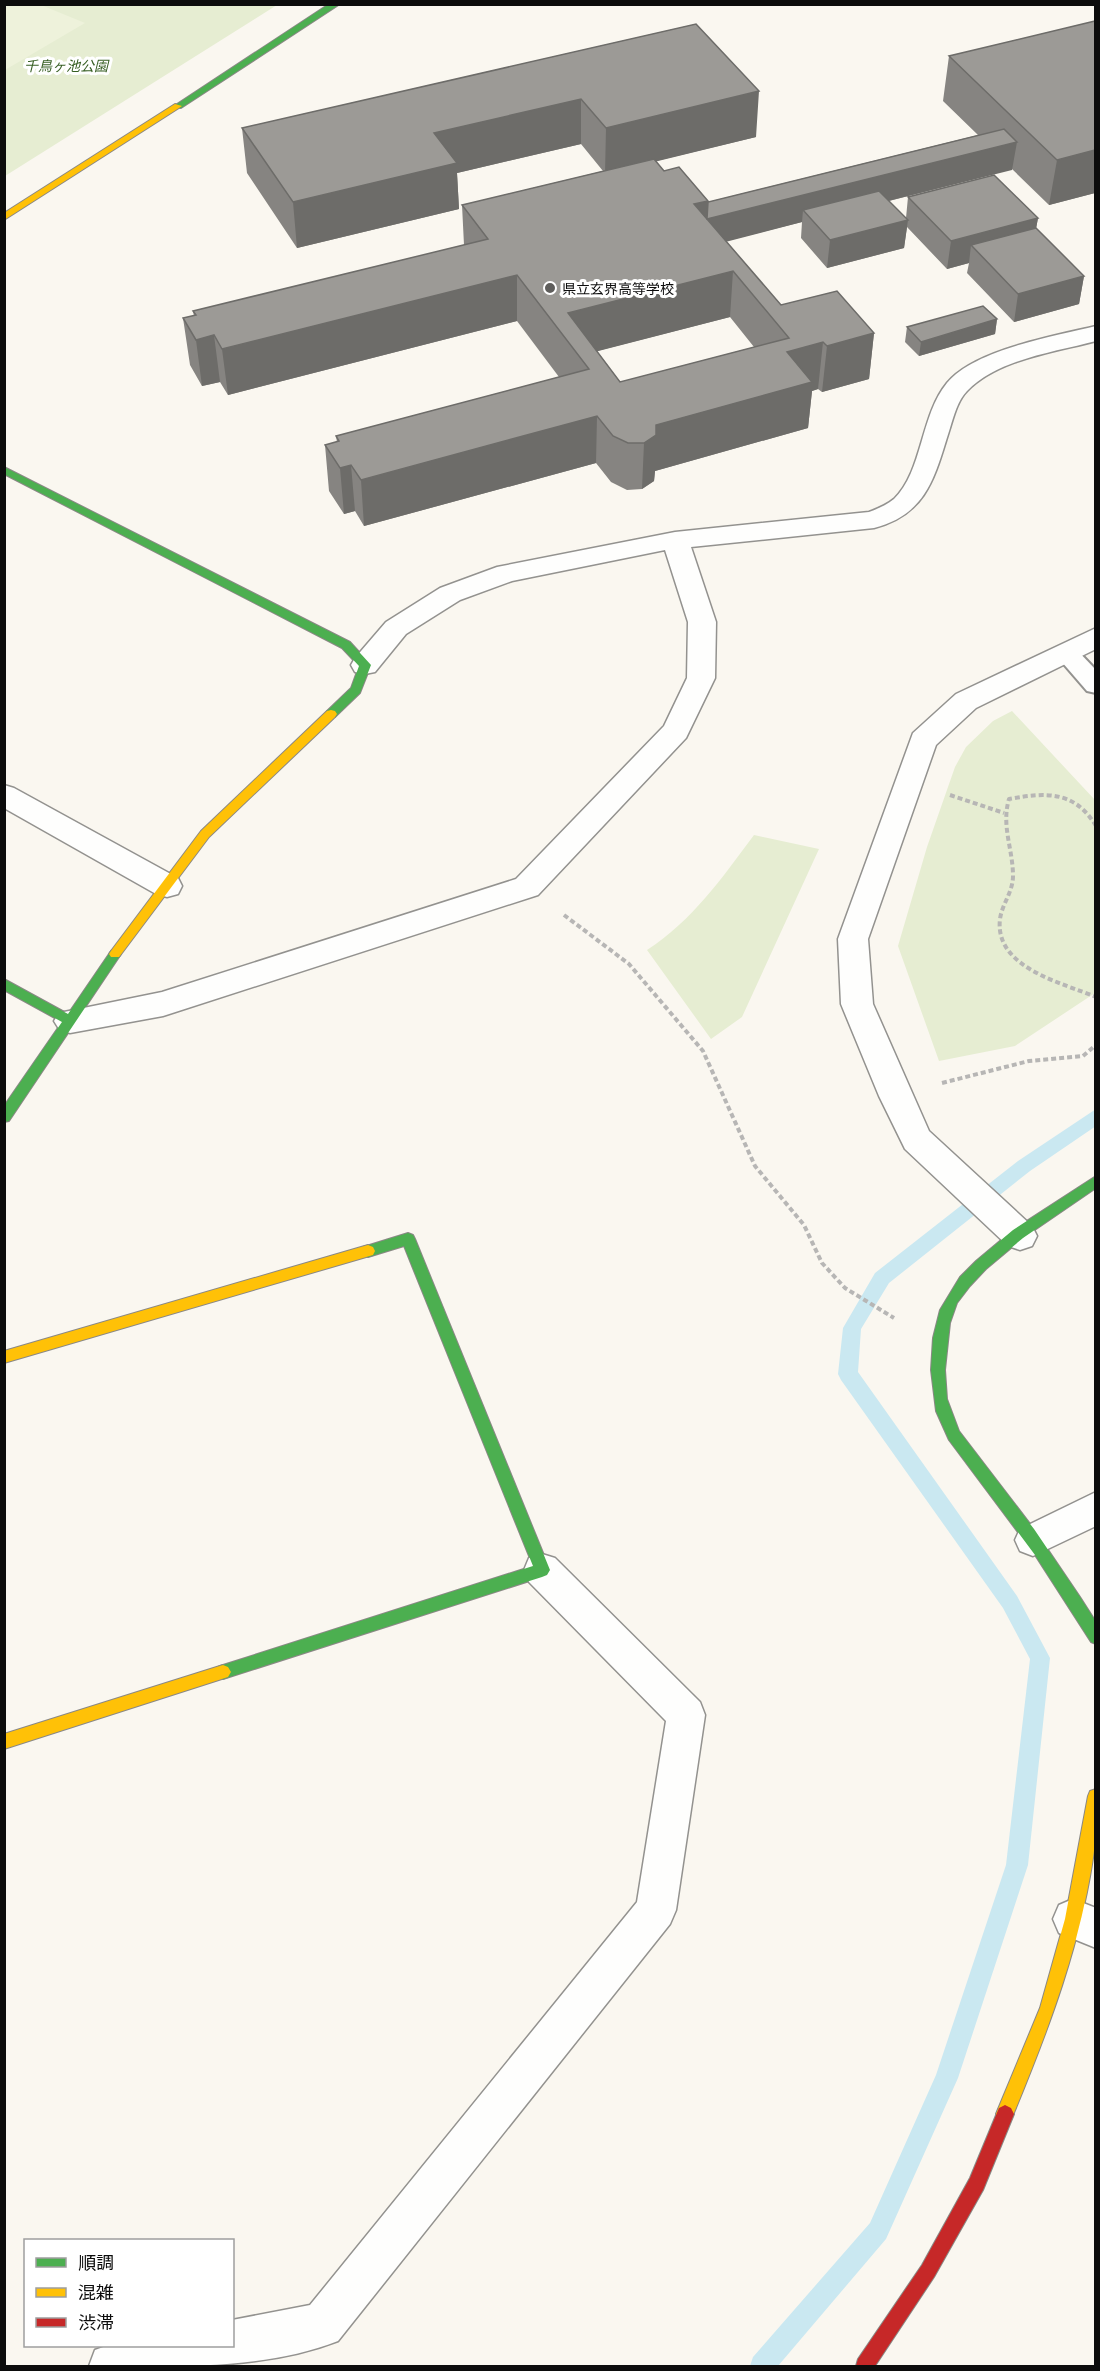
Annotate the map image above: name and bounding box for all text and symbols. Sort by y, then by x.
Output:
park label: 千鳥ヶ池公園 [24,56,110,75]
place label: 県立玄界高等学校 [562,279,674,298]
marker: 県立玄界高等学校 [543,281,557,295]
legend [24,2239,234,2347]
text: 順調 [78,2250,114,2274]
text: 混雑 [78,2280,114,2304]
text: 渋滞 [78,2310,114,2334]

